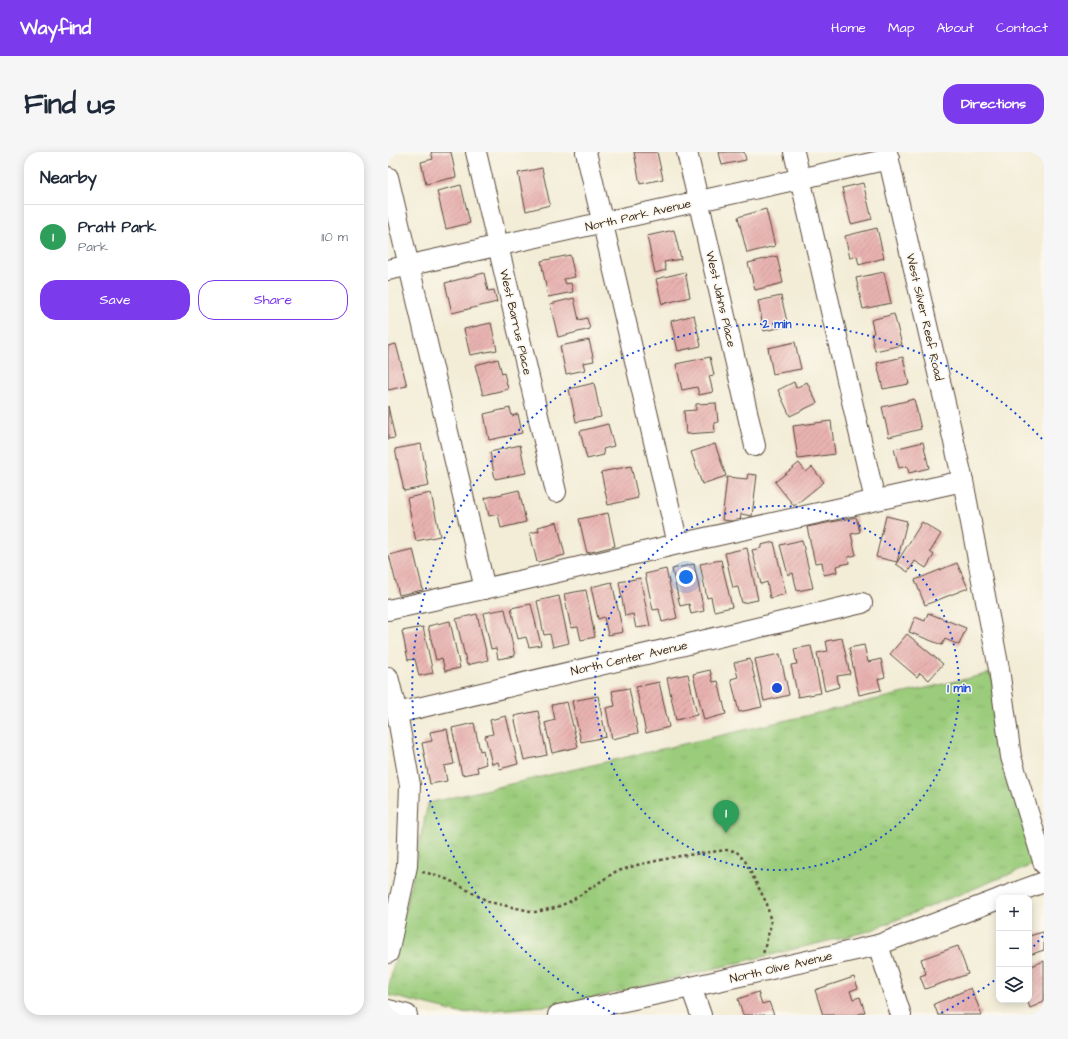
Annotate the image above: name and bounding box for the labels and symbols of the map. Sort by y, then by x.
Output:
street label: North Park Avenue [584,195,693,236]
street label: West Jahns Place [701,249,740,349]
street label: West Silver Reef Road [902,252,947,382]
street label: West Barrus Place [495,268,536,377]
text: 2 min [762,316,791,333]
your location [676,567,696,587]
street label: North Center Avenue [569,637,690,680]
text: 1 min [947,680,971,697]
centre of rings [770,681,784,695]
pin: 1 [713,800,739,833]
street label: North Olive Avenue [728,947,835,988]

